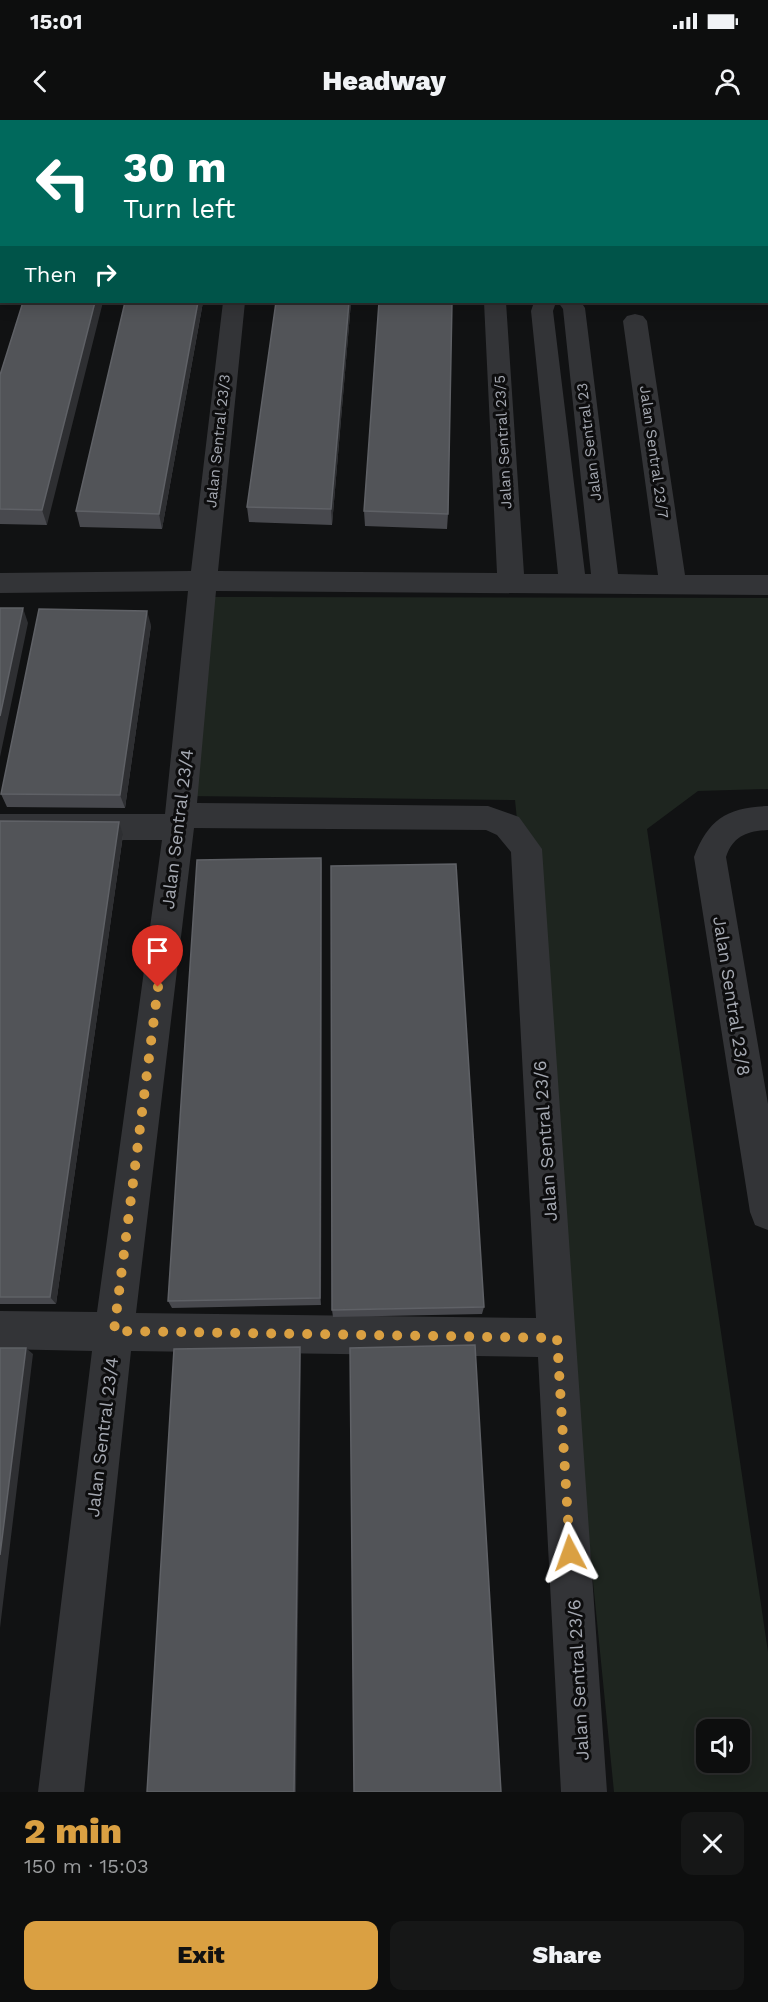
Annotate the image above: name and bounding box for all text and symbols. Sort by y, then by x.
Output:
text: 15:01 [30,9,83,34]
icon: back [24,65,57,98]
text: Headway [322,65,446,97]
icon: person [711,65,744,98]
text: 30 m [123,143,227,192]
icon: left [24,144,102,222]
text: Turn left [123,193,235,225]
icon: right [89,258,122,291]
text: Then [24,262,77,287]
street label: Jalan Sentral 23/3 [202,373,234,509]
street label: Jalan Sentral 23/5 [490,374,516,510]
street label: Jalan Sentral 23 [573,382,605,502]
street label: Jalan Sentral 23/7 [636,384,672,520]
street label: Jalan Sentral 23/4 [157,748,197,910]
street label: Jalan Sentral 23/8 [709,915,755,1077]
pin [132,925,183,987]
icon: arrive [141,934,174,967]
street label: Jalan Sentral 23/6 [529,1060,561,1222]
street label: Jalan Sentral 23/4 [82,1356,122,1518]
position arrow [538,1521,602,1585]
street label: Jalan Sentral 23/6 [563,1599,593,1761]
map controls [696,1719,750,1773]
button: sound [696,1719,750,1773]
text: 2 min [24,1810,122,1852]
button: close [681,1812,744,1875]
text: 150 m · 15:03 [24,1854,149,1878]
button: Exit [24,1921,378,1990]
button: Share [390,1921,744,1990]

